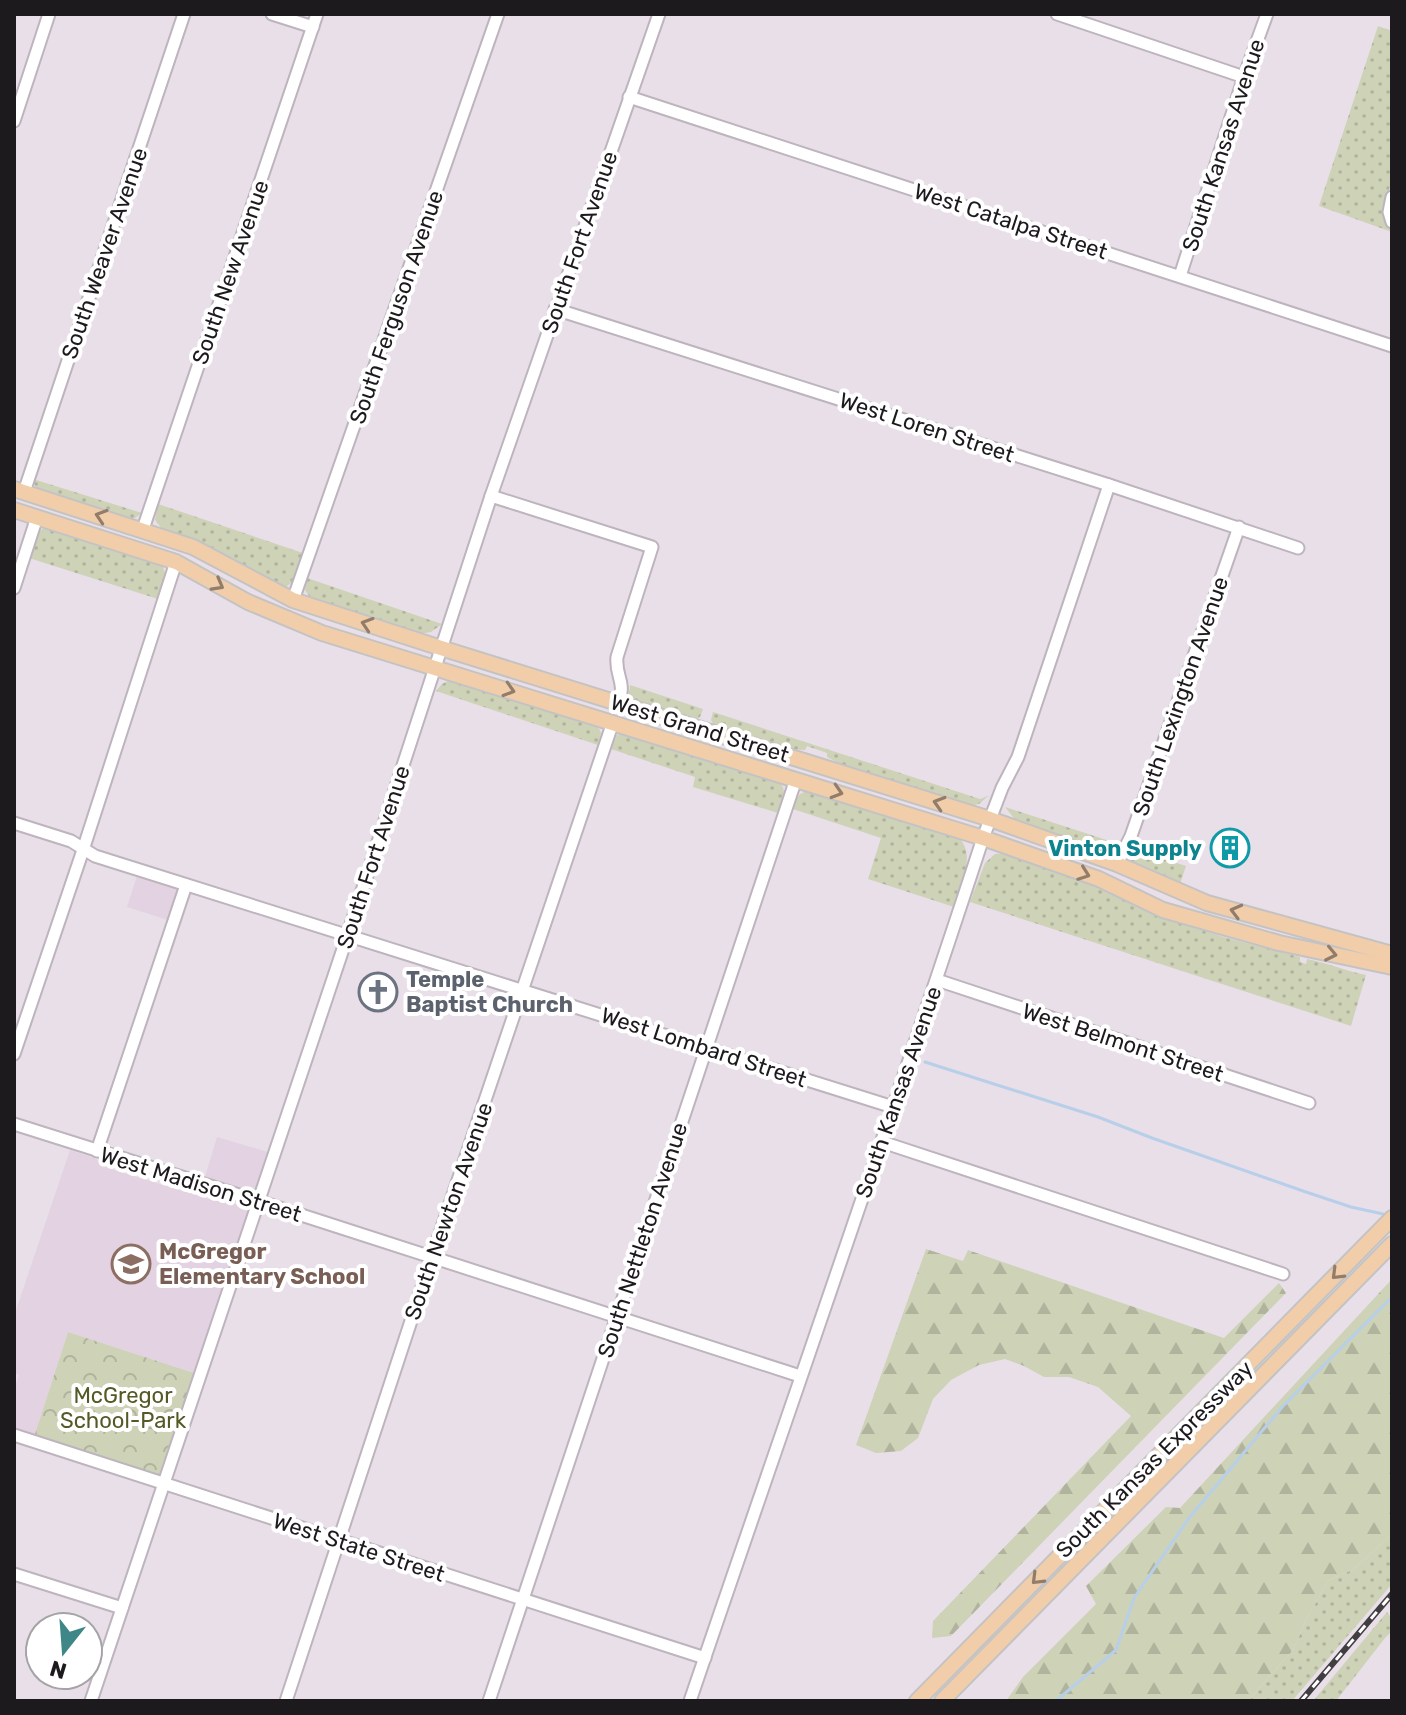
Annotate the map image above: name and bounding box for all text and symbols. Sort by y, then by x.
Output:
street label: South Kansas Avenue [1176,35,1271,255]
street label: South Weaver Avenue [56,144,153,362]
street label: South Fort Avenue [536,147,623,337]
street label: South New Avenue [186,176,275,368]
street label: West Catalpa Street [911,177,1111,266]
street label: South Ferguson Avenue [344,187,449,428]
street label: West Loren Street [836,386,1018,469]
one-way arrow [94,509,108,525]
street label: South Lexington Avenue [1127,573,1234,819]
one-way arrow [209,575,224,591]
one-way arrow [360,617,374,633]
one-way arrow [502,681,515,697]
street label: West Grand Street [607,688,793,769]
street label: South Fort Avenue [331,762,416,952]
one-way arrow [830,783,844,799]
one-way arrow [933,796,947,812]
building icon: Vinton Supply [1209,827,1251,869]
place label: Vinton Supply [1048,835,1202,862]
one-way arrow [1076,864,1090,881]
one-way arrow [1230,903,1243,920]
one-way arrow [1323,945,1337,962]
place label: Temple Baptist Church [406,966,573,1018]
church icon: Temple Baptist Church [357,971,399,1013]
street label: South Kansas Avenue [850,983,947,1201]
street label: West Belmont Street [1019,997,1227,1088]
street label: West Lombard Street [598,1001,810,1094]
street label: South Newton Avenue [399,1099,498,1324]
street label: South Nettleton Avenue [592,1119,693,1361]
street label: West Madison Street [97,1141,305,1228]
place label: McGregor Elementary School [159,1238,365,1290]
school or university icon: McGregor Elementary School [110,1243,152,1285]
one-way arrow [1332,1264,1346,1279]
street label: South Kansas Expressway [1050,1355,1259,1564]
park label: McGregor School-Park [60,1382,187,1434]
street label: West State Street [270,1507,448,1588]
one-way arrow [1032,1570,1046,1584]
north arrow [24,1611,104,1691]
text: N [47,1654,70,1685]

